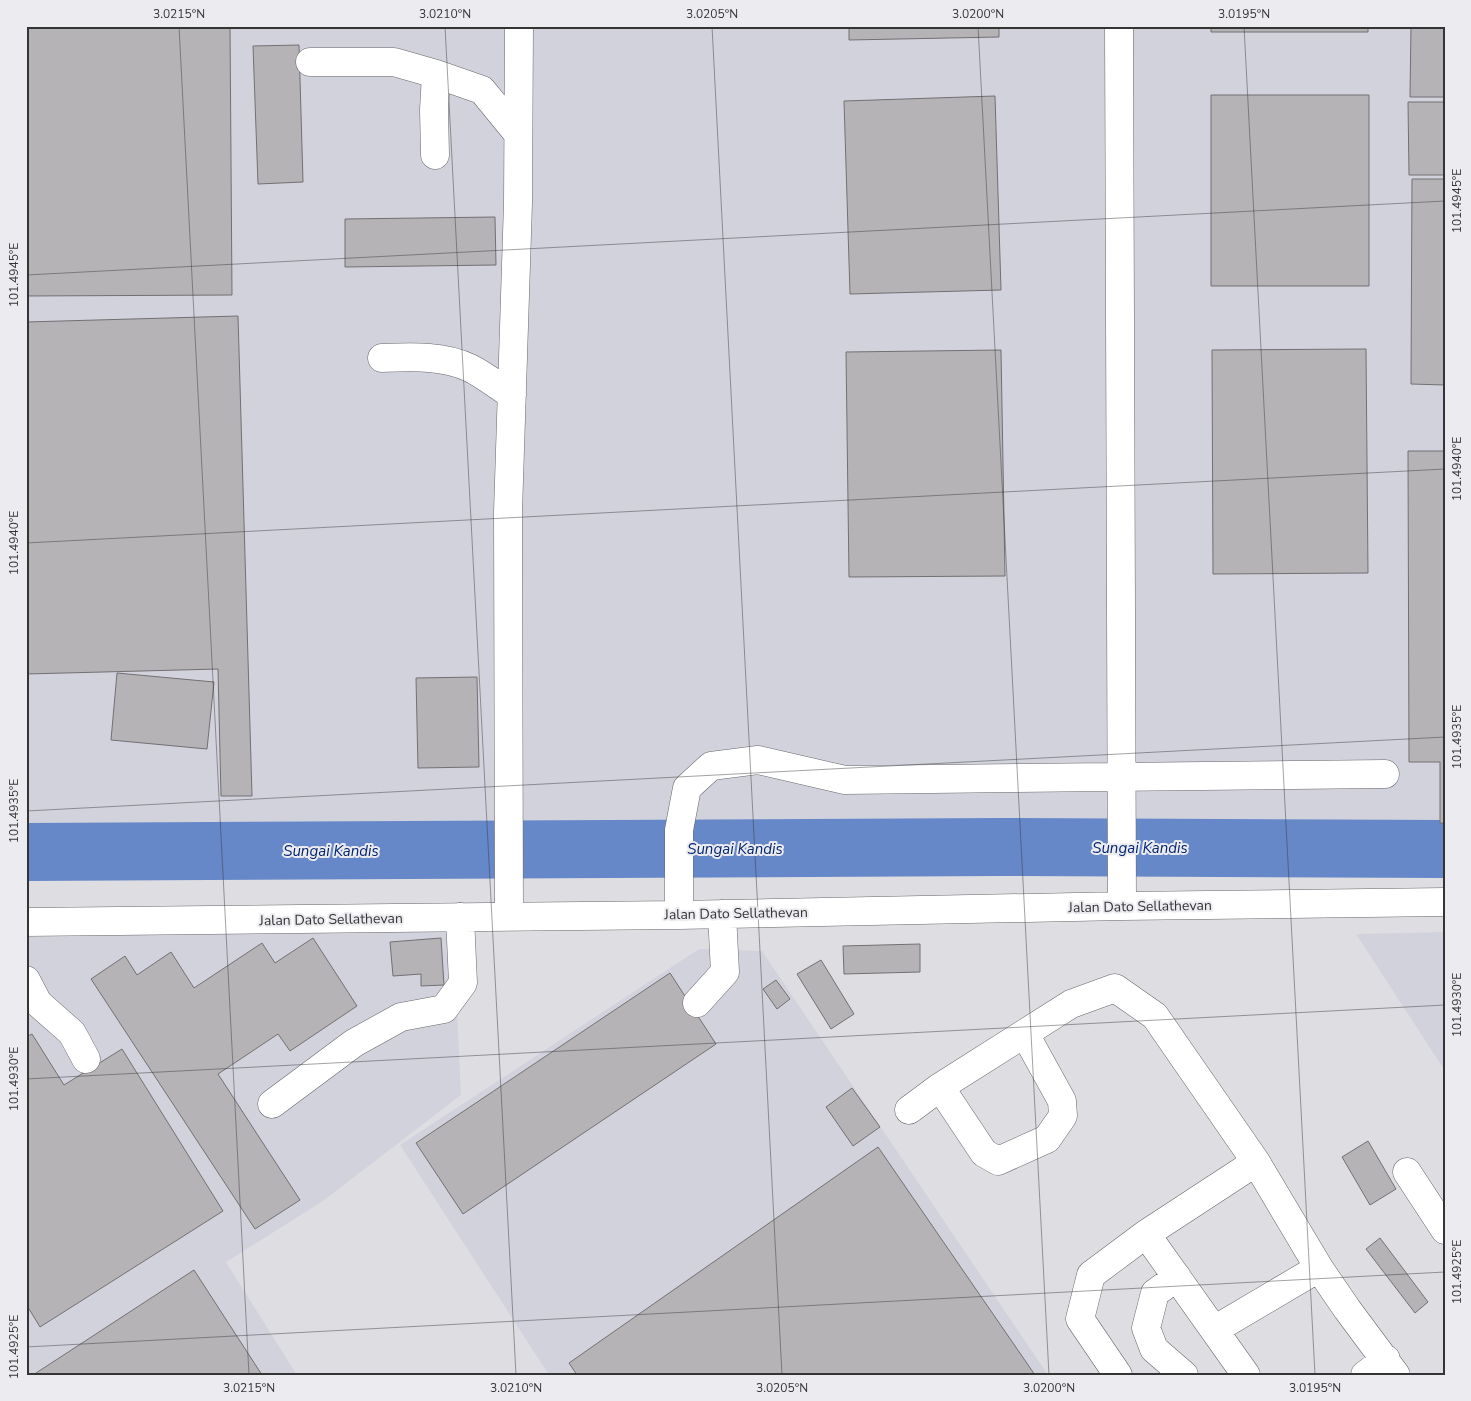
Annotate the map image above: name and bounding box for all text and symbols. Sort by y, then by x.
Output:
text: 3.0215°N [153,6,205,22]
text: 3.0210°N [419,6,471,22]
text: 3.0205°N [686,6,738,22]
text: 3.0200°N [952,6,1004,22]
text: 3.0195°N [1218,6,1270,22]
text: 101.4945°E [1449,169,1465,233]
text: 101.4945°E [6,243,22,307]
text: 101.4940°E [1449,437,1465,501]
text: 101.4940°E [6,511,22,575]
text: 101.4935°E [1449,705,1465,769]
text: 101.4935°E [6,779,22,843]
water label: Sungai Kandis [1092,838,1188,858]
water label: Sungai Kandis [687,839,783,859]
water label: Sungai Kandis [283,841,379,861]
street label: Jalan Dato Sellathevan [1067,896,1212,917]
street label: Jalan Dato Sellathevan [663,903,808,924]
street label: Jalan Dato Sellathevan [258,909,403,930]
text: 101.4930°E [1449,973,1465,1037]
text: 101.4930°E [6,1047,22,1111]
text: 101.4925°E [1449,1240,1465,1304]
text: 101.4925°E [6,1315,22,1379]
text: 3.0215°N [223,1380,275,1396]
text: 3.0210°N [490,1380,542,1396]
text: 3.0205°N [756,1380,808,1396]
text: 3.0200°N [1023,1380,1075,1396]
text: 3.0195°N [1289,1380,1341,1396]

